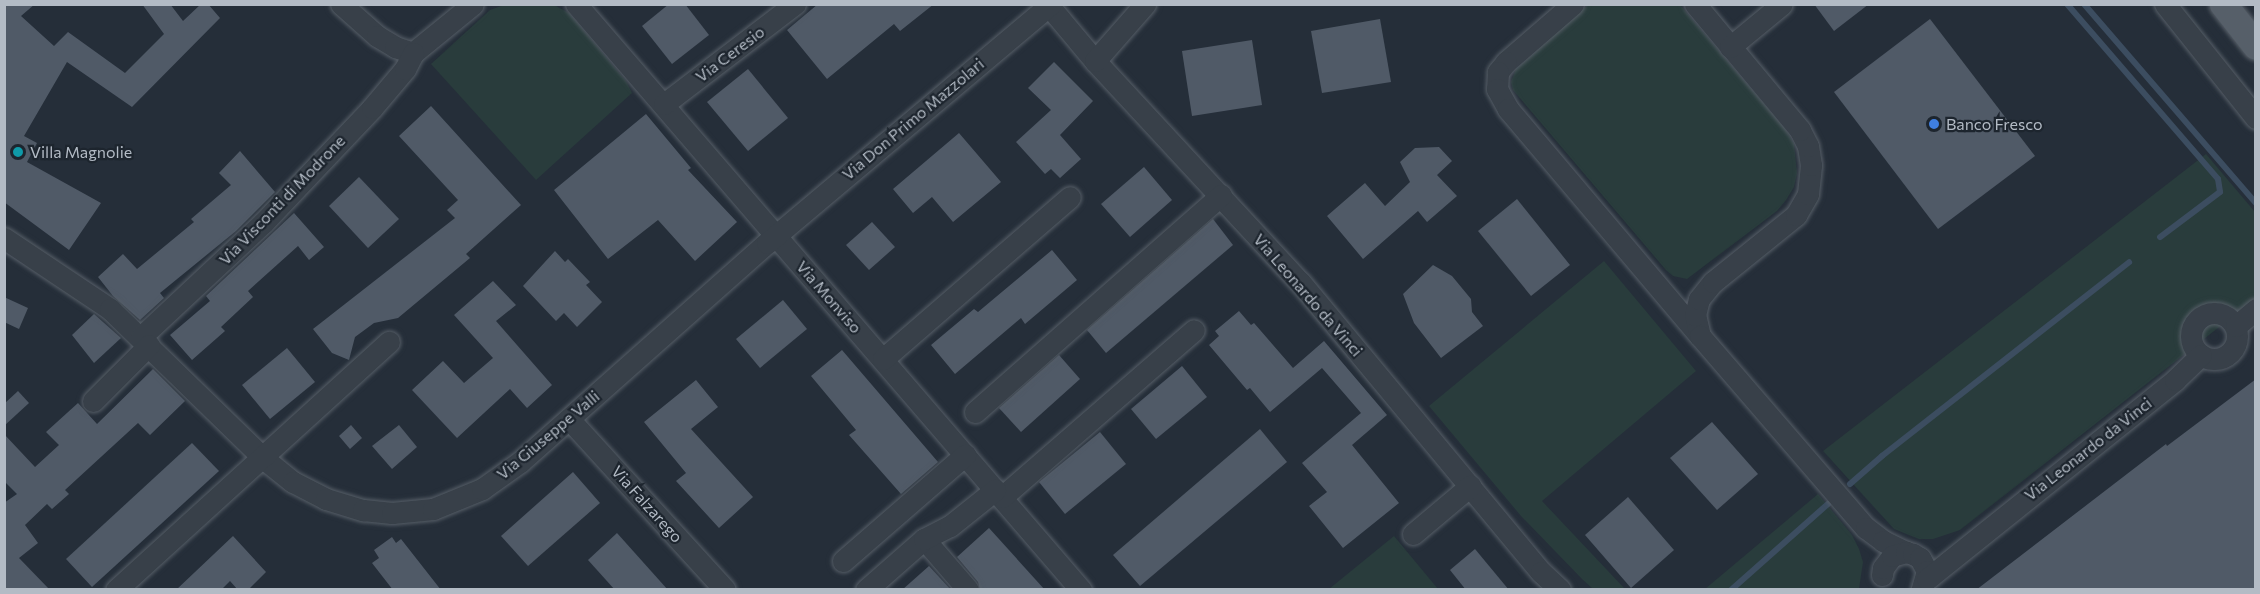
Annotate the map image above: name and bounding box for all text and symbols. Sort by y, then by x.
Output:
street label: Via Ceresio [692,22,768,86]
street label: Via Don Primo Mazzolari [838,54,988,184]
place label: Banco Fresco [1946,114,2043,134]
marker: Banco Fresco [1927,117,1941,131]
street label: Via Visconti di Modrone [215,131,349,269]
place label: Villa Magnolie [30,142,132,162]
marker: Villa Magnolie [11,145,25,159]
street label: Via Leonardo da Vinci [1250,230,1366,360]
street label: Via Monviso [792,257,866,337]
street label: Via Giuseppe Valli [493,386,603,484]
street label: Via Leonardo da Vinci [2021,393,2155,505]
street label: Via Falzarego [607,462,687,546]

